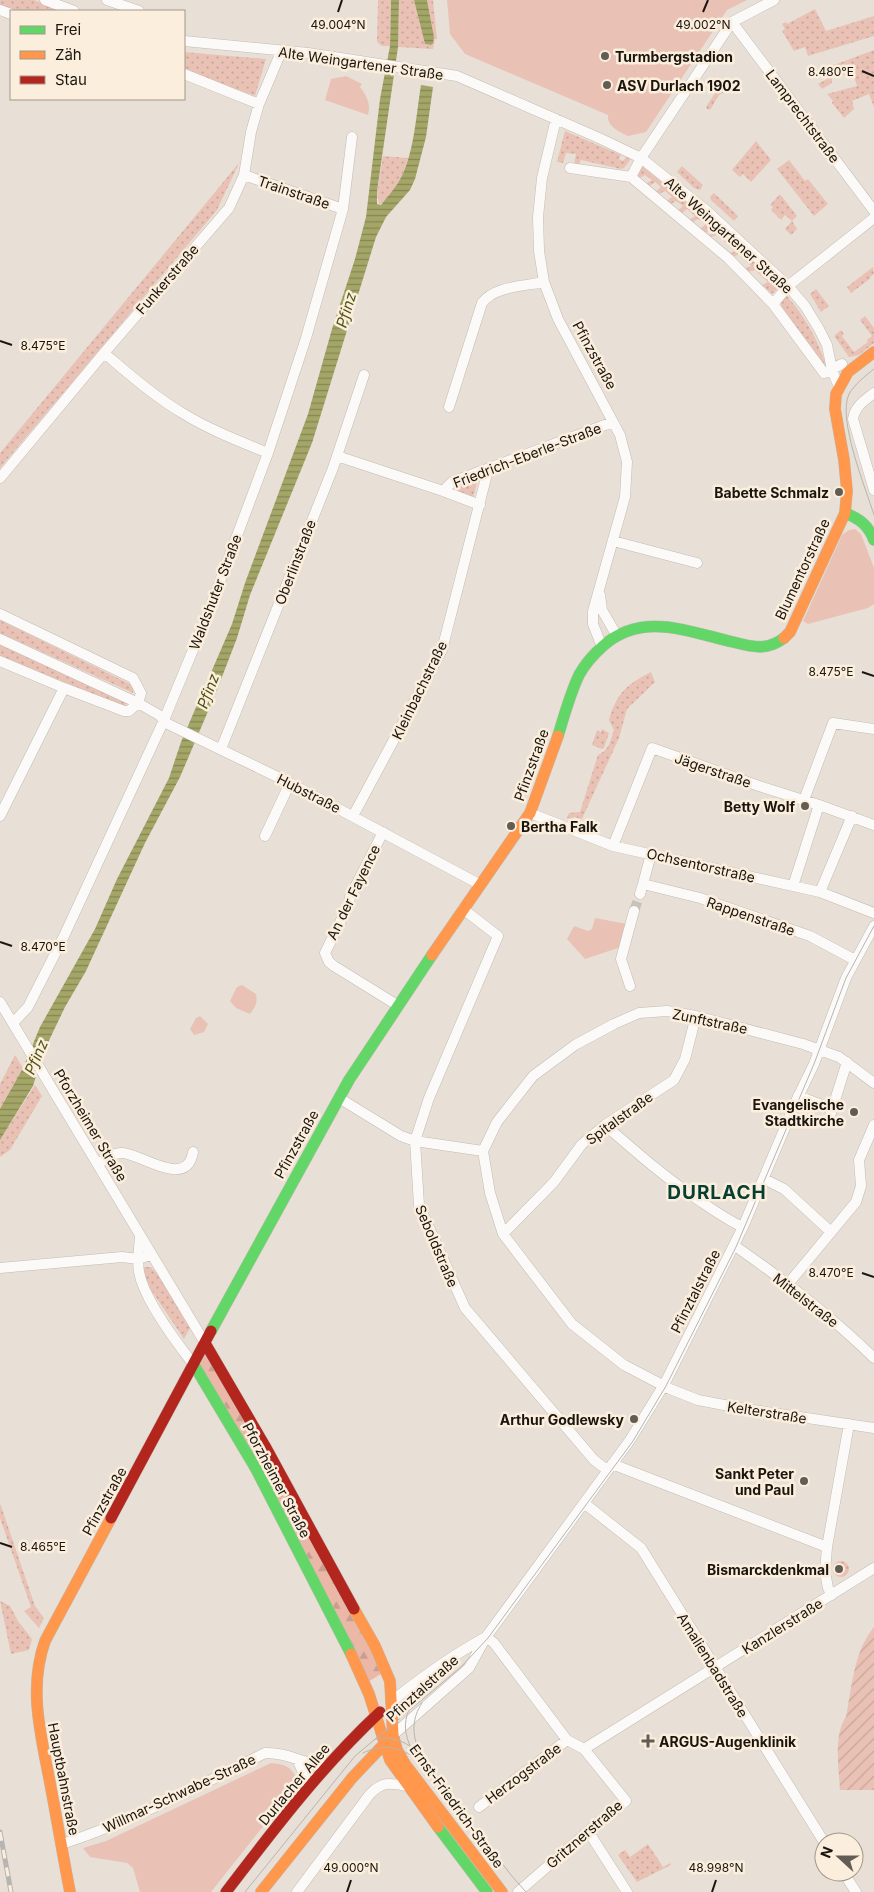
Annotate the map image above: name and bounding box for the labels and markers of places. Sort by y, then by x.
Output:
place label: Turmbergstadion [615,48,733,65]
marker: Turmbergstadion [599,50,611,62]
place label: ASV Durlach 1902 [617,77,741,94]
marker: ASV Durlach 1902 [601,79,613,91]
place label: Babette Schmalz [714,484,829,501]
marker: Babette Schmalz [833,486,845,498]
place label: Betty Wolf [724,798,795,815]
marker: Betty Wolf [799,800,811,812]
place label: Bertha Falk [521,818,599,835]
marker: Bertha Falk [505,820,517,832]
place label: Evangelische Stadtkirche [752,1096,844,1129]
marker: Evangelische Stadtkirche [848,1106,860,1118]
place label: Arthur Godlewsky [500,1411,625,1428]
marker: Arthur Godlewsky [628,1413,640,1425]
place label: Sankt Peter und Paul [715,1465,794,1498]
marker: Sankt Peter und Paul [798,1475,810,1487]
place label: Bismarckdenkmal [707,1561,829,1578]
marker: Bismarckdenkmal [833,1563,845,1575]
place label: ARGUS-Augenklinik [659,1733,797,1750]
marker: ARGUS-Augenklinik [641,1734,655,1748]

